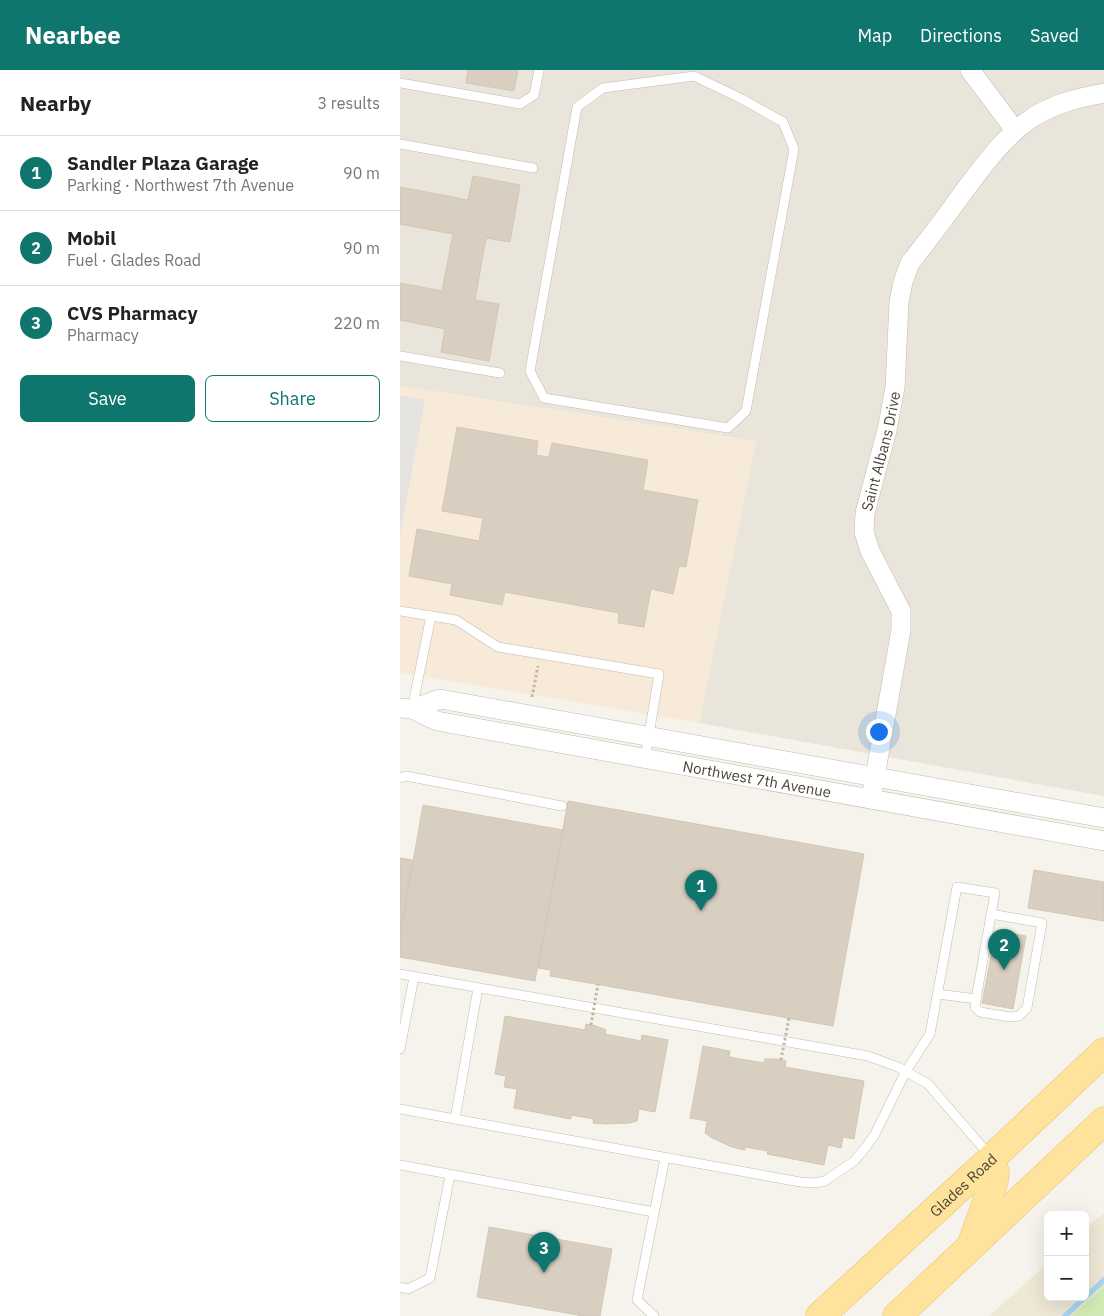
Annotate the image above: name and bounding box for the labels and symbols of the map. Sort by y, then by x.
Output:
street label: Saint Albans Drive [856,390,904,513]
your location [866,719,892,745]
street label: Northwest 7th Avenue [681,756,833,801]
pin: 1 [685,870,717,911]
pin: 2 [988,929,1020,970]
street label: Glades Road [925,1149,1001,1220]
pin: 3 [528,1232,560,1273]

